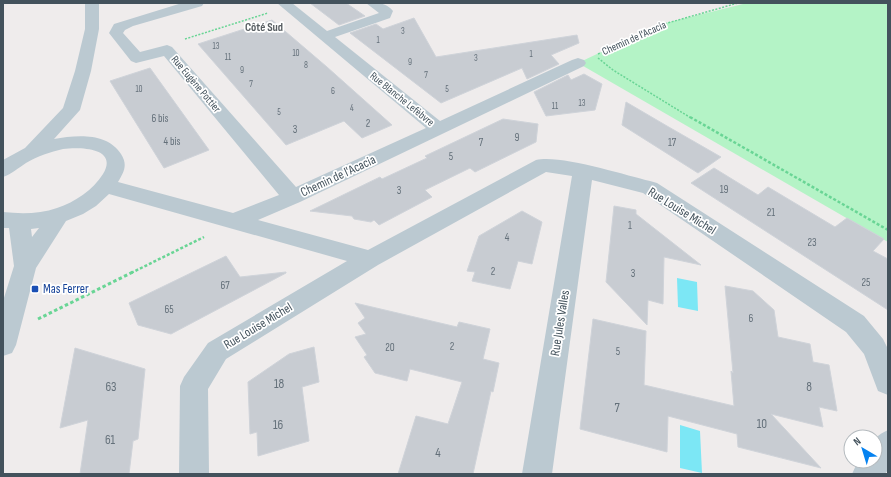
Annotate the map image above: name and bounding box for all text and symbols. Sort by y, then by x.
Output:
street label: Chemin de l'Acacia [600,18,668,58]
district label: Côté Sud [245,20,283,35]
house number: 3 [401,26,405,37]
house number: 1 [376,35,380,46]
house number: 13 [213,41,220,52]
house number: 10 [292,48,300,59]
house number: 1 [529,49,533,60]
house number: 11 [225,52,232,63]
street label: Rue Eugène Pottier [168,53,224,115]
house number: 3 [474,53,478,64]
house number: 9 [408,57,412,68]
house number: 8 [304,60,308,71]
house number: 9 [240,65,244,76]
street label: Rue Blanche Lefèbvre [367,69,437,129]
house number: 7 [424,70,428,81]
house number: 7 [249,79,253,90]
house number: 10 [135,84,143,95]
house number: 5 [445,84,449,95]
house number: 6 [331,86,335,97]
house number: 13 [579,98,586,109]
house number: 11 [552,101,559,112]
house number: 4 [350,103,354,114]
house number: 5 [277,107,281,118]
house number: 6 bis [151,112,169,125]
house number: 2 [366,117,371,130]
house number: 3 [293,123,298,136]
house number: 9 [515,131,520,144]
house number: 4 bis [164,135,180,148]
house number: 7 [479,136,484,149]
house number: 17 [668,136,677,149]
house number: 5 [449,150,453,163]
street label: Chemin de l'Acacia [298,152,378,200]
house number: 19 [720,183,728,196]
house number: 3 [397,184,402,197]
street label: Rue Louise Michel [645,184,719,238]
house number: 21 [767,206,775,219]
house number: 1 [628,219,632,232]
house number: 4 [505,231,510,244]
house number: 23 [807,236,817,249]
house number: 2 [491,265,496,278]
house number: 3 [631,267,636,280]
house number: 25 [862,276,870,289]
house number: 67 [220,279,230,292]
place label: Mas Ferrer [43,281,89,297]
marker: Mas Ferrer [30,284,40,294]
street label: Rue Jules Valles [547,289,573,357]
street label: Rue Louise Michel [221,299,295,353]
house number: 65 [164,303,174,316]
house number: 6 [749,312,754,325]
house number: 2 [450,340,455,353]
house number: 20 [385,341,395,354]
house number: 5 [616,345,620,358]
house number: 18 [274,376,284,392]
house number: 63 [105,379,117,395]
house number: 8 [806,379,812,395]
house number: 7 [614,400,620,416]
house number: 10 [757,416,767,432]
house number: 16 [273,417,283,433]
north arrow [843,429,883,469]
house number: 61 [105,432,116,448]
text: N [851,435,864,448]
house number: 4 [435,445,441,461]

